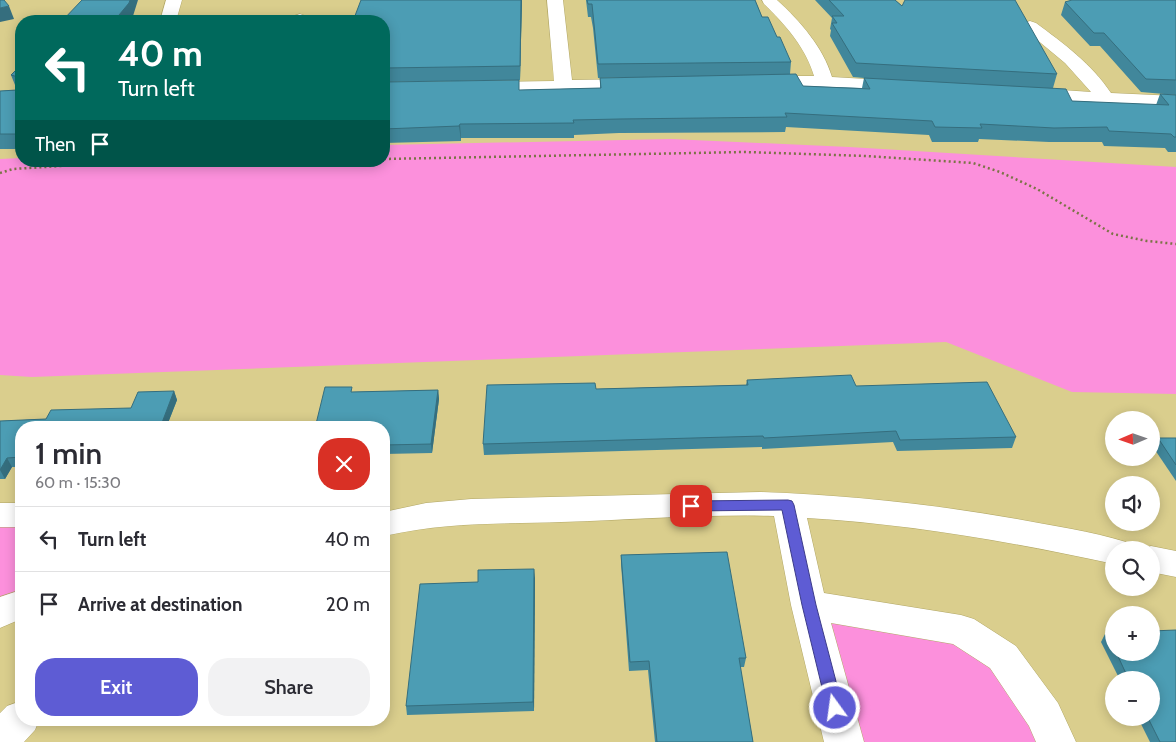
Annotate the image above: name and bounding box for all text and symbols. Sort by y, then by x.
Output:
text: 40 m [118,32,203,75]
icon: left [35,35,100,100]
text: Turn left [118,75,195,102]
icon: arrive [86,130,114,158]
text: Then [35,133,76,156]
north arrow [1105,411,1160,466]
map controls [1105,411,1160,726]
text: 1 min [35,435,102,472]
button: close [318,438,370,490]
text: 60 m · 15:30 [35,473,121,492]
button: sound [1105,476,1160,531]
pin [670,485,712,527]
icon: arrive [677,492,705,520]
icon: left [35,525,63,553]
text: Turn left [78,528,146,551]
text: 40 m [325,528,370,551]
button: search [1105,541,1160,596]
icon: arrive [35,590,63,618]
text: Arrive at destination [78,593,242,616]
text: 20 m [326,593,370,616]
button: + [1105,606,1160,661]
button: Exit [35,658,198,716]
button: Share [208,658,370,716]
button: − [1105,671,1160,726]
position arrow [808,681,860,733]

